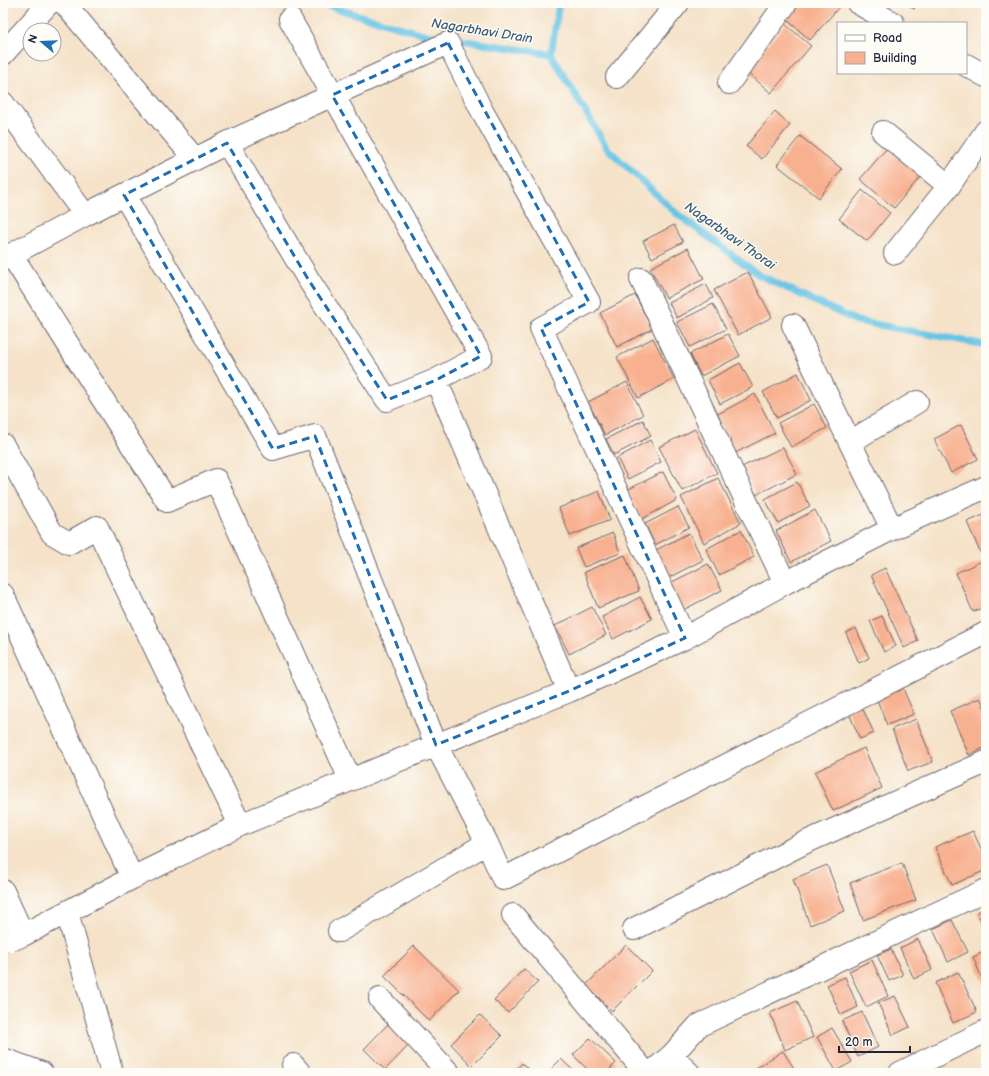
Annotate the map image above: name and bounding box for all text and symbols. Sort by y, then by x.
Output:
water label: Nagarbhavi Drain [430,15,534,47]
north arrow [22,22,62,62]
legend [837,22,967,74]
text: Road [873,31,902,46]
text: N [26,33,41,45]
text: Building [873,51,917,66]
water label: Nagarbhavi Thorai [682,199,779,274]
scale bar [839,1028,910,1054]
text: 20 m [845,1035,872,1050]

